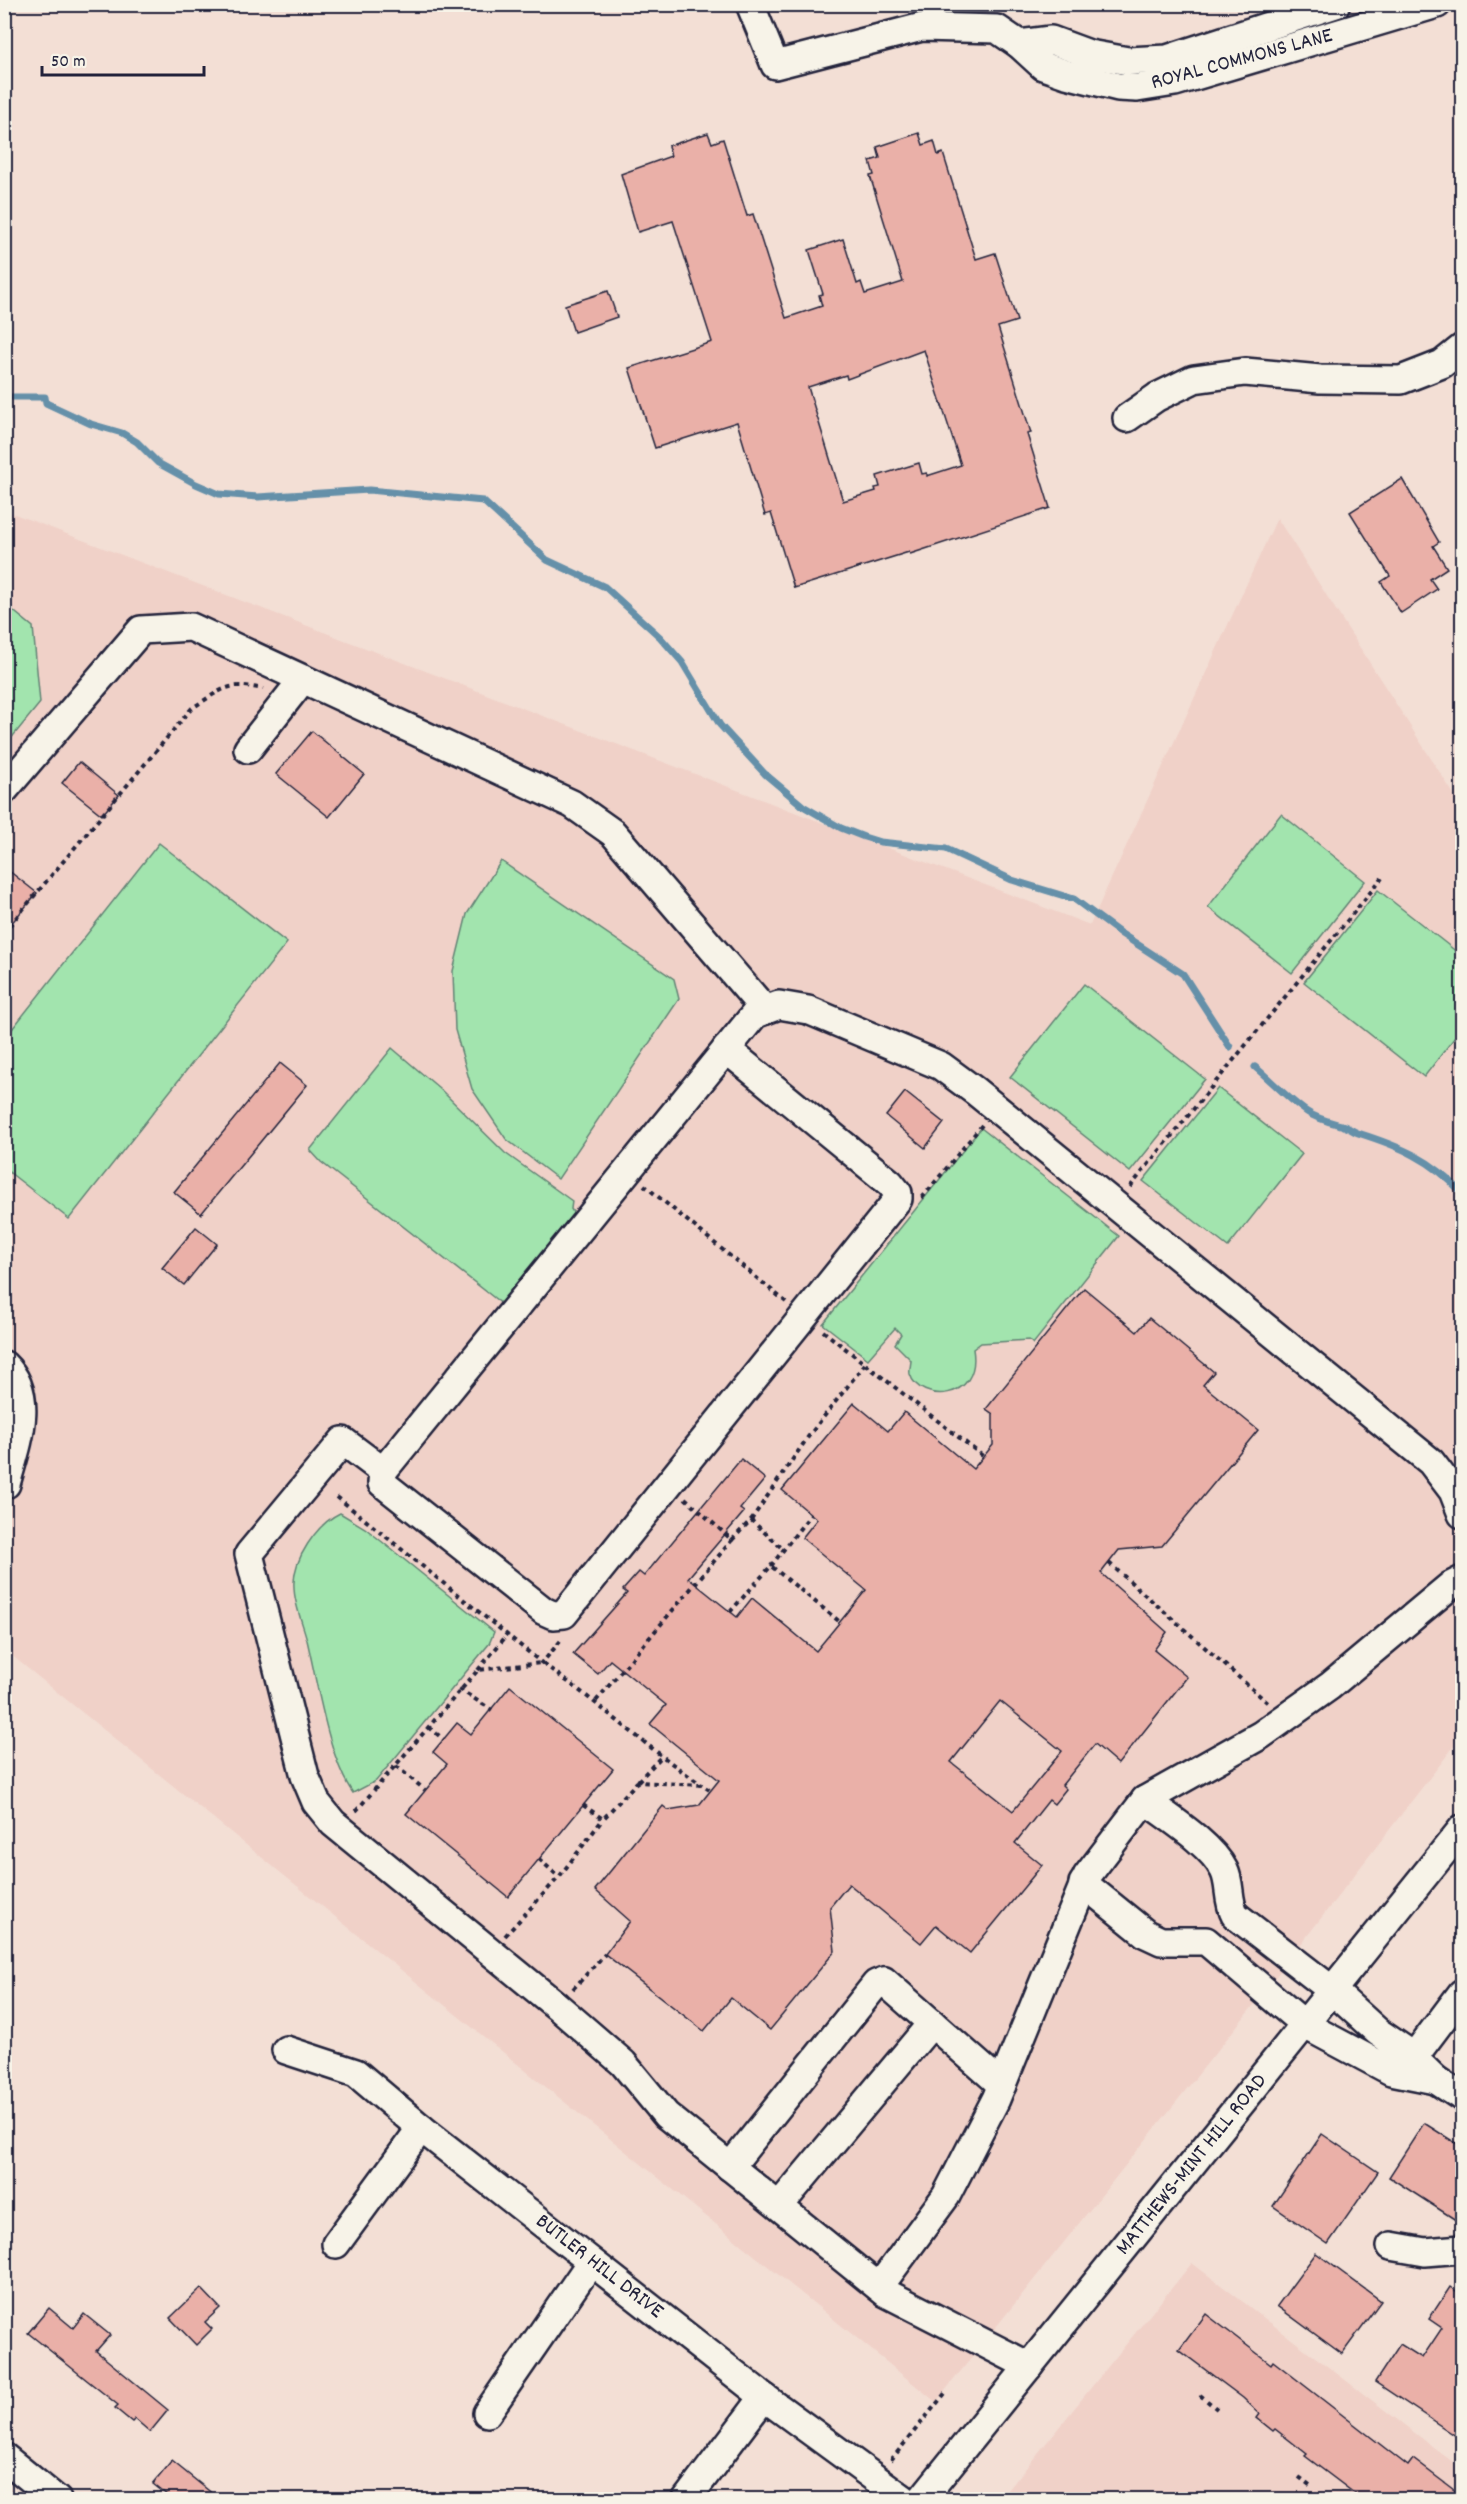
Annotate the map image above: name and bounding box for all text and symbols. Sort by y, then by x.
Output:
street label: ROYAL COMMONS LANE [1148,21,1336,99]
scale bar [42,39,204,77]
text: 50 m [51,50,86,75]
street label: MATTHEWS-MINT HILL ROAD [1109,2067,1275,2263]
street label: BUTLER HILL DRIVE [528,2207,670,2327]

